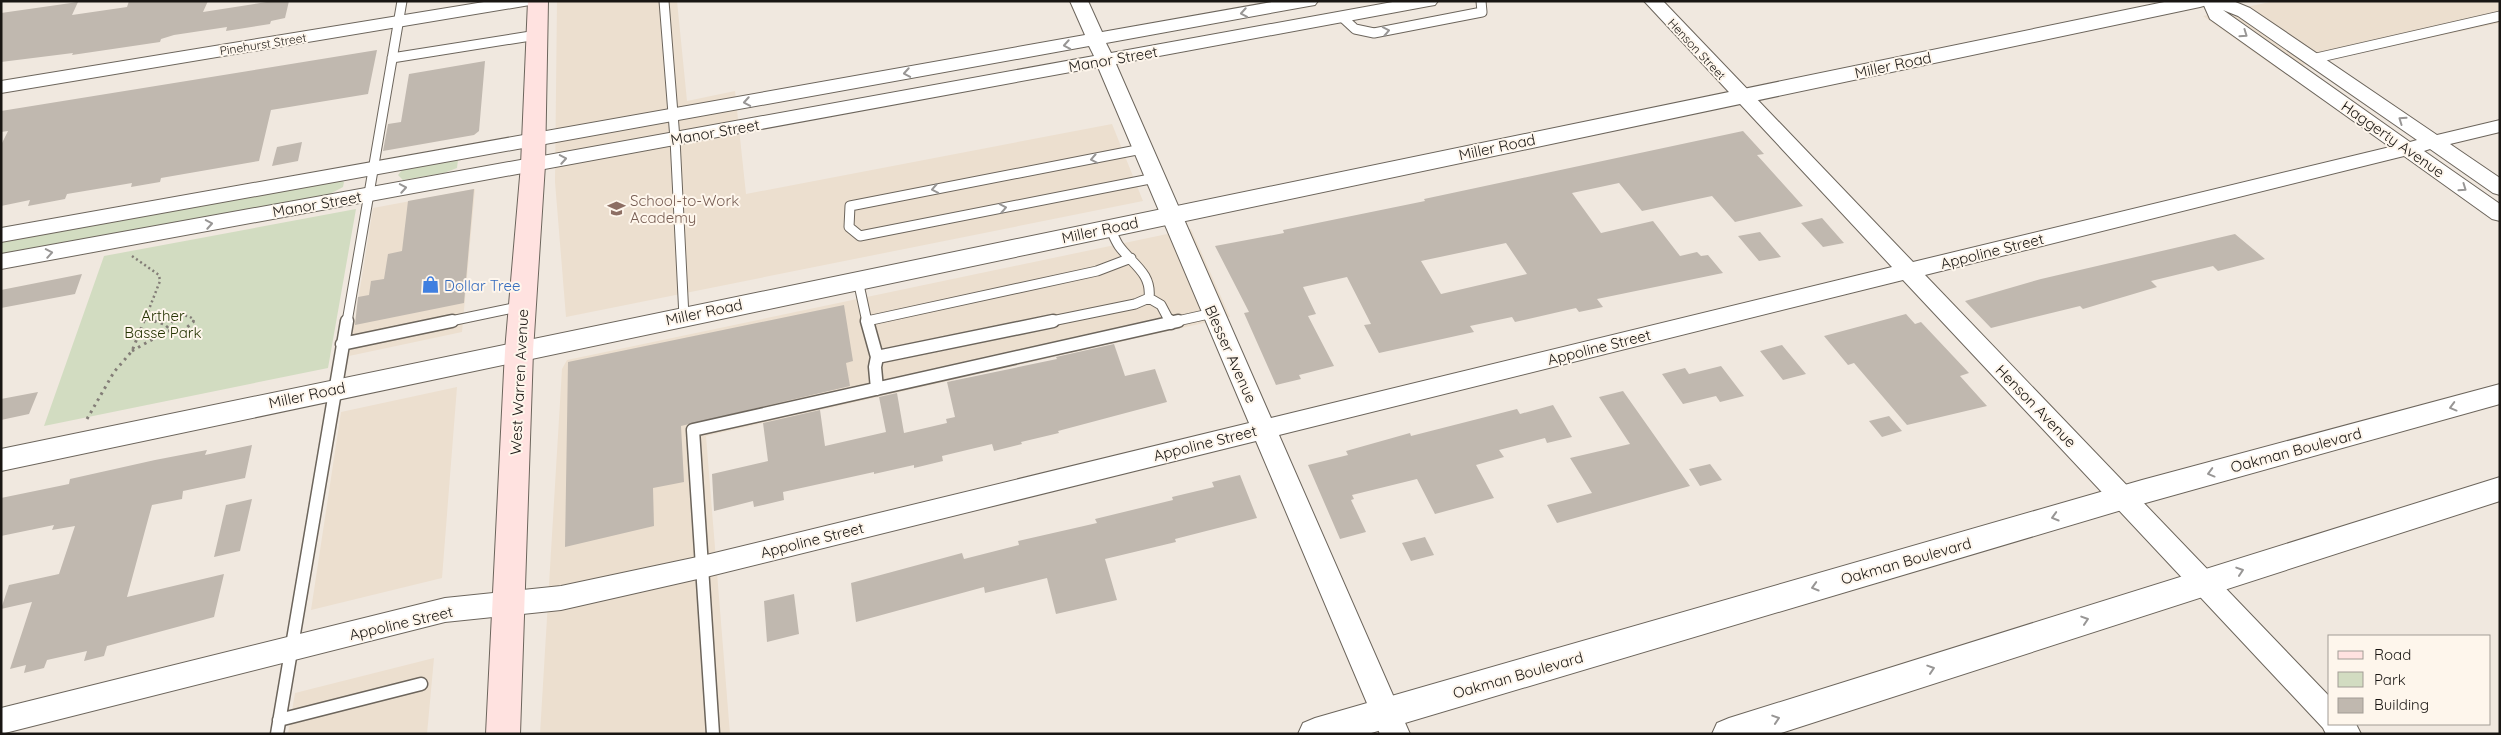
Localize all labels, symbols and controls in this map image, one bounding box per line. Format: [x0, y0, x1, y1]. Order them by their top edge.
one-way arrow [1239, 7, 1248, 17]
street label: Henson Street [1665, 15, 1729, 83]
one-way arrow [1381, 26, 1390, 36]
one-way arrow [2238, 29, 2247, 37]
street label: Pinehurst Street [219, 30, 307, 58]
one-way arrow [1062, 39, 1071, 49]
street label: Manor Street [1067, 42, 1159, 76]
street label: Miller Road [1853, 48, 1933, 82]
one-way arrow [902, 68, 911, 78]
one-way arrow [742, 96, 751, 106]
street label: Haggerty Avenue [2338, 96, 2448, 182]
street label: Manor Street [669, 115, 761, 149]
one-way arrow [2399, 117, 2408, 126]
street label: Miller Road [1457, 130, 1537, 164]
one-way arrow [1090, 153, 1099, 163]
one-way arrow [559, 155, 568, 165]
one-way arrow [2457, 182, 2467, 191]
one-way arrow [399, 184, 408, 194]
one-way arrow [930, 184, 939, 194]
street label: Manor Street [271, 187, 363, 221]
place label: School-to-Work Academy [630, 191, 739, 227]
school or university icon: School-to-Work Academy [606, 199, 626, 219]
one-way arrow [999, 203, 1007, 213]
street label: Miller Road [1060, 213, 1140, 247]
one-way arrow [205, 219, 213, 229]
street label: Appoline Street [1938, 229, 2046, 273]
one-way arrow [45, 249, 54, 259]
shop icon: Dollar Tree [420, 275, 440, 295]
place label: Dollar Tree [444, 276, 520, 295]
street label: Miller Road [664, 295, 744, 329]
street label: Blesser Avenue [1201, 302, 1261, 406]
park label: Arther Basse Park [124, 306, 202, 342]
street label: West Warren Avenue [506, 309, 532, 455]
street label: Appoline Street [1545, 325, 1653, 369]
street label: Henson Avenue [1992, 361, 2080, 451]
street label: Miller Road [267, 378, 347, 412]
one-way arrow [2449, 402, 2457, 412]
street label: Appoline Street [1151, 421, 1259, 465]
street label: Oakman Boulevard [2228, 423, 2364, 477]
one-way arrow [2207, 467, 2216, 478]
one-way arrow [2052, 512, 2060, 522]
street label: Appoline Street [758, 518, 866, 562]
street label: Oakman Boulevard [1839, 533, 1973, 589]
one-way arrow [2236, 567, 2244, 577]
one-way arrow [1812, 582, 1820, 592]
street label: Appoline Street [347, 602, 455, 644]
one-way arrow [2081, 616, 2089, 626]
legend [2328, 635, 2491, 725]
text: Road [2374, 645, 2411, 664]
street label: Oakman Boulevard [1451, 647, 1585, 703]
one-way arrow [1926, 665, 1934, 675]
text: Park [2374, 670, 2406, 689]
text: Building [2374, 695, 2429, 714]
one-way arrow [1771, 715, 1780, 725]

